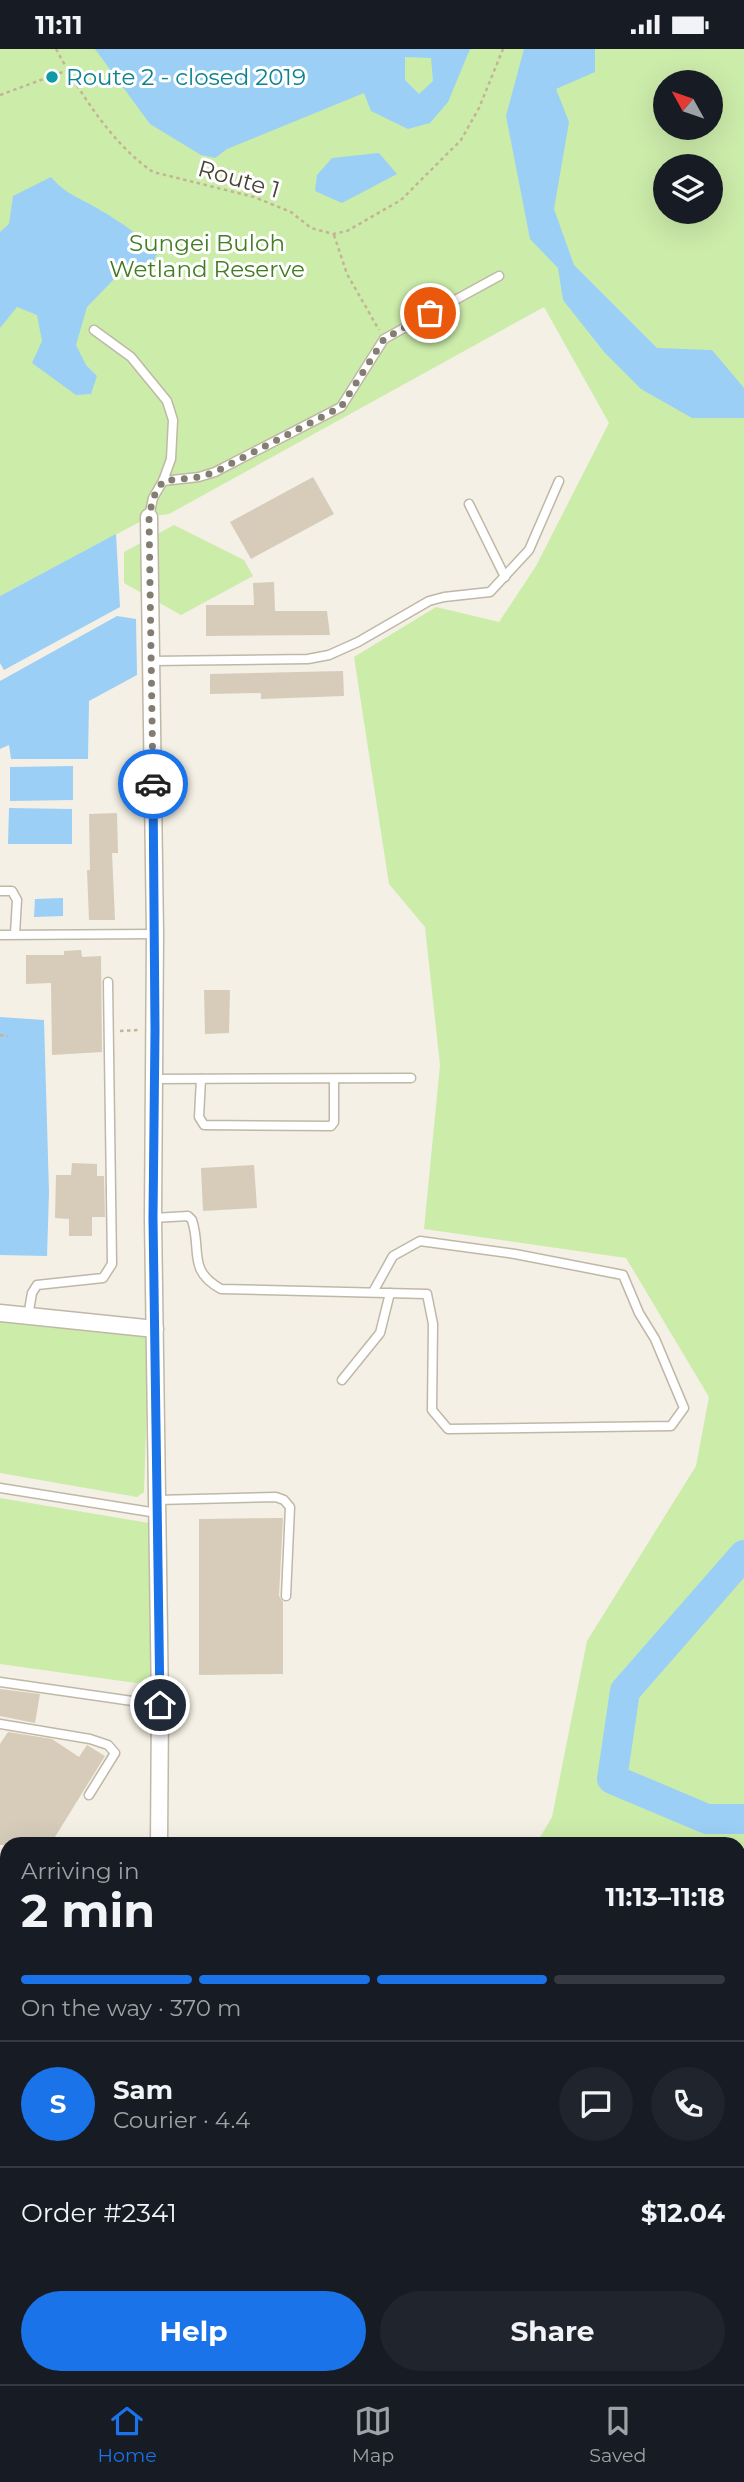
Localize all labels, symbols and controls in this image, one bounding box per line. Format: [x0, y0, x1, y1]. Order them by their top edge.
text: 11:11 [35, 9, 83, 41]
place label: Route 2 - closed 2019 [66, 63, 306, 91]
marker: Route 2 - closed 2019 [44, 69, 60, 85]
north arrow [653, 70, 723, 140]
map controls [653, 70, 723, 224]
street label: Route 1 [195, 154, 283, 204]
button: layers [653, 154, 723, 224]
park label: Sungei Buloh Wetland Reserve [109, 229, 305, 283]
pin [400, 283, 460, 343]
icon: bag [411, 294, 449, 332]
courier [118, 749, 188, 819]
icon: car [134, 765, 172, 803]
pin [130, 1675, 190, 1735]
icon: home [141, 1686, 179, 1724]
text: Arriving in [21, 1857, 140, 1885]
text: 11:13–11:18 [605, 1881, 725, 1913]
text: 2 min [21, 1882, 155, 1939]
text: On the way · 370 m [21, 1994, 241, 2022]
button: chat [559, 2067, 633, 2141]
button: phone [651, 2067, 725, 2141]
text: Sam [113, 2074, 173, 2106]
text: S [50, 2088, 66, 2120]
text: Courier · 4.4 [113, 2106, 250, 2134]
text: Order #2341 [21, 2197, 177, 2229]
text: $12.04 [641, 2197, 725, 2229]
button: Help [21, 2291, 366, 2371]
button: Share [380, 2291, 725, 2371]
tab: Home [98, 2402, 157, 2467]
tab: Map [352, 2402, 394, 2467]
tab: Saved [589, 2402, 646, 2467]

